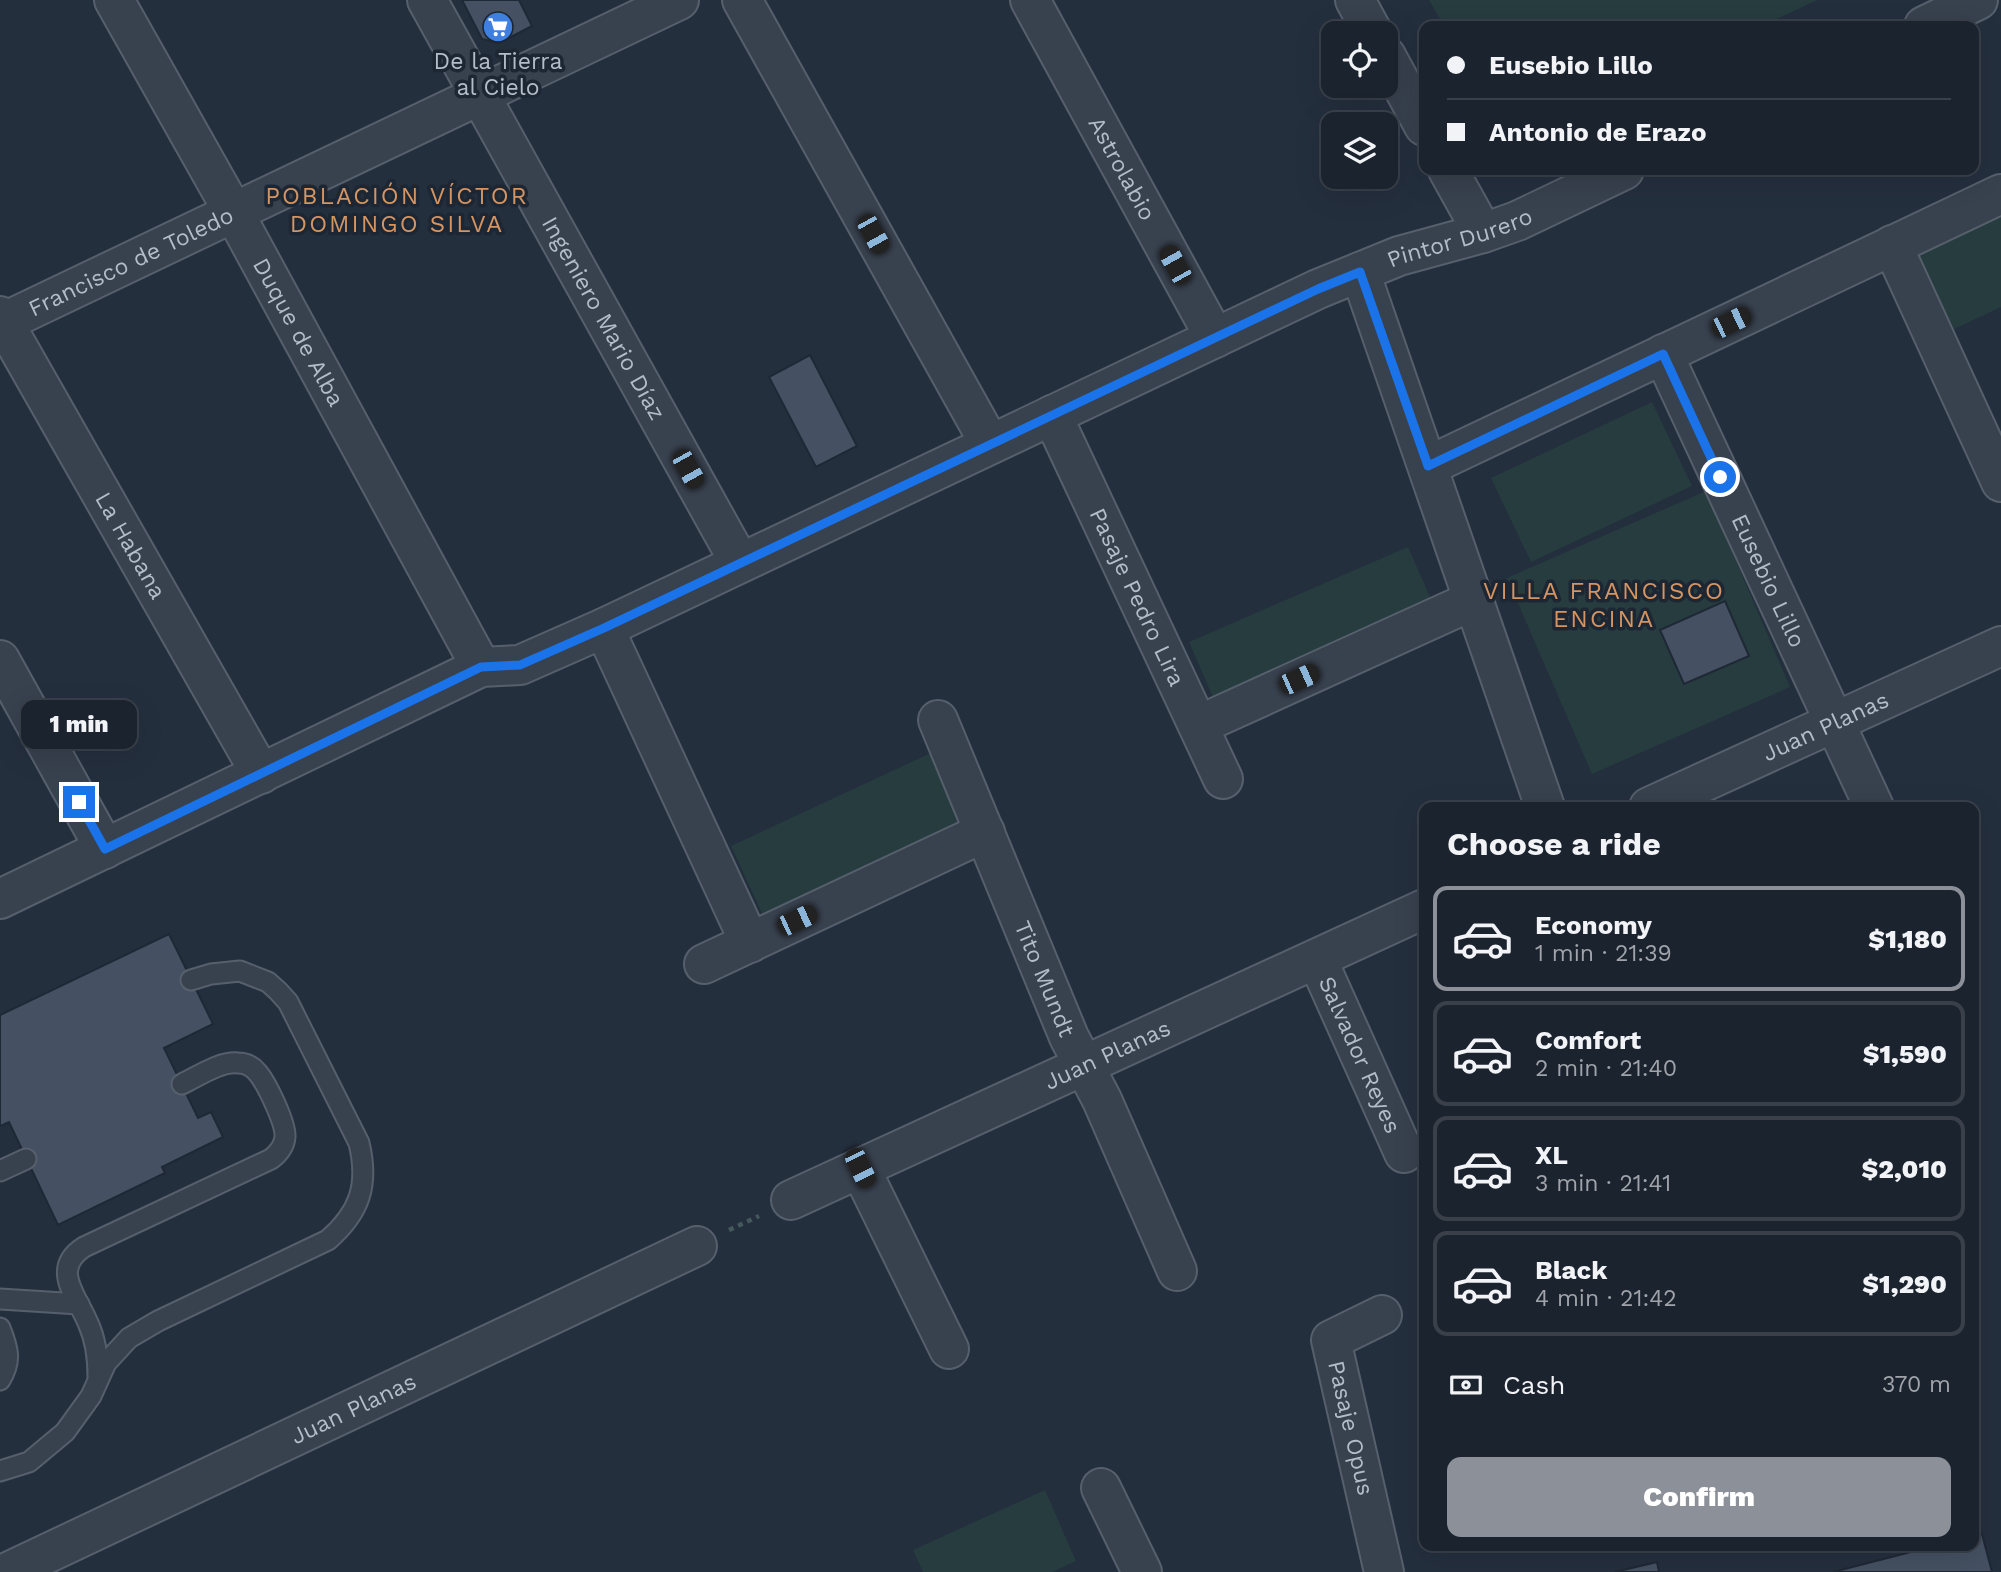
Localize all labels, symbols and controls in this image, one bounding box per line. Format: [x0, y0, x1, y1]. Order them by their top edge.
supermarket icon: De la Tierra al Cielo [481, 10, 515, 44]
map controls [1321, 21, 1398, 189]
button: locate [1321, 21, 1398, 98]
place label: De la Tierra al Cielo [434, 48, 562, 101]
text: Eusebio Lillo [1489, 50, 1653, 80]
street label: Astrolabio [1083, 112, 1161, 225]
button: layers [1321, 112, 1398, 189]
text: Antonio de Erazo [1489, 117, 1706, 147]
district label: POBLACIÓN VÍCTOR DOMINGO SILVA [265, 182, 529, 238]
street label: Francisco de Toledo [24, 202, 238, 322]
street label: Pintor Durero [1383, 203, 1537, 273]
car [854, 211, 893, 257]
street label: Ingeniero Mario Díaz [536, 212, 671, 425]
car [1156, 242, 1195, 288]
street label: Duque de Alba [247, 253, 350, 411]
car [1708, 303, 1755, 341]
car [669, 446, 708, 492]
route start [1704, 461, 1736, 493]
street label: La Habana [89, 487, 171, 604]
street label: Pasaje Pedro Lira [1084, 504, 1190, 691]
street label: Eusebio Lillo [1725, 510, 1811, 652]
district label: VILLA FRANCISCO ENCINA [1483, 577, 1725, 633]
car [1276, 661, 1323, 697]
street label: Juan Planas [1758, 686, 1893, 767]
callout: 1 min [21, 700, 137, 750]
text: 1 min [49, 711, 109, 738]
route end [63, 786, 95, 818]
text: Choose a ride [1447, 825, 1661, 863]
car [774, 902, 821, 938]
icon: car [1451, 907, 1514, 970]
text: Economy [1535, 910, 1652, 940]
street label: Tito Mundt [1009, 917, 1081, 1041]
text: $1,180 [1868, 924, 1947, 954]
text: 1 min · 21:39 [1535, 940, 1672, 967]
street label: Salvador Reyes [1313, 973, 1406, 1137]
street label: Juan Planas [1040, 1015, 1175, 1096]
icon: car [1451, 1022, 1514, 1085]
text: Comfort [1535, 1025, 1641, 1055]
text: $1,590 [1863, 1039, 1947, 1069]
text: 2 min · 21:40 [1535, 1055, 1677, 1082]
icon: car [1451, 1137, 1514, 1200]
text: XL [1535, 1140, 1568, 1170]
car [842, 1145, 879, 1191]
text: $2,010 [1861, 1154, 1947, 1184]
text: 3 min · 21:41 [1535, 1170, 1671, 1197]
icon: car [1451, 1252, 1514, 1315]
text: Black [1535, 1255, 1607, 1285]
text: $1,290 [1862, 1269, 1947, 1299]
text: 4 min · 21:42 [1535, 1285, 1677, 1312]
street label: Pasaje Opus [1322, 1358, 1379, 1498]
icon: cash [1447, 1366, 1485, 1404]
street label: Juan Planas [286, 1368, 421, 1450]
text: Cash [1503, 1370, 1565, 1400]
text: 370 m [1882, 1371, 1951, 1398]
button: Confirm [1447, 1457, 1951, 1537]

